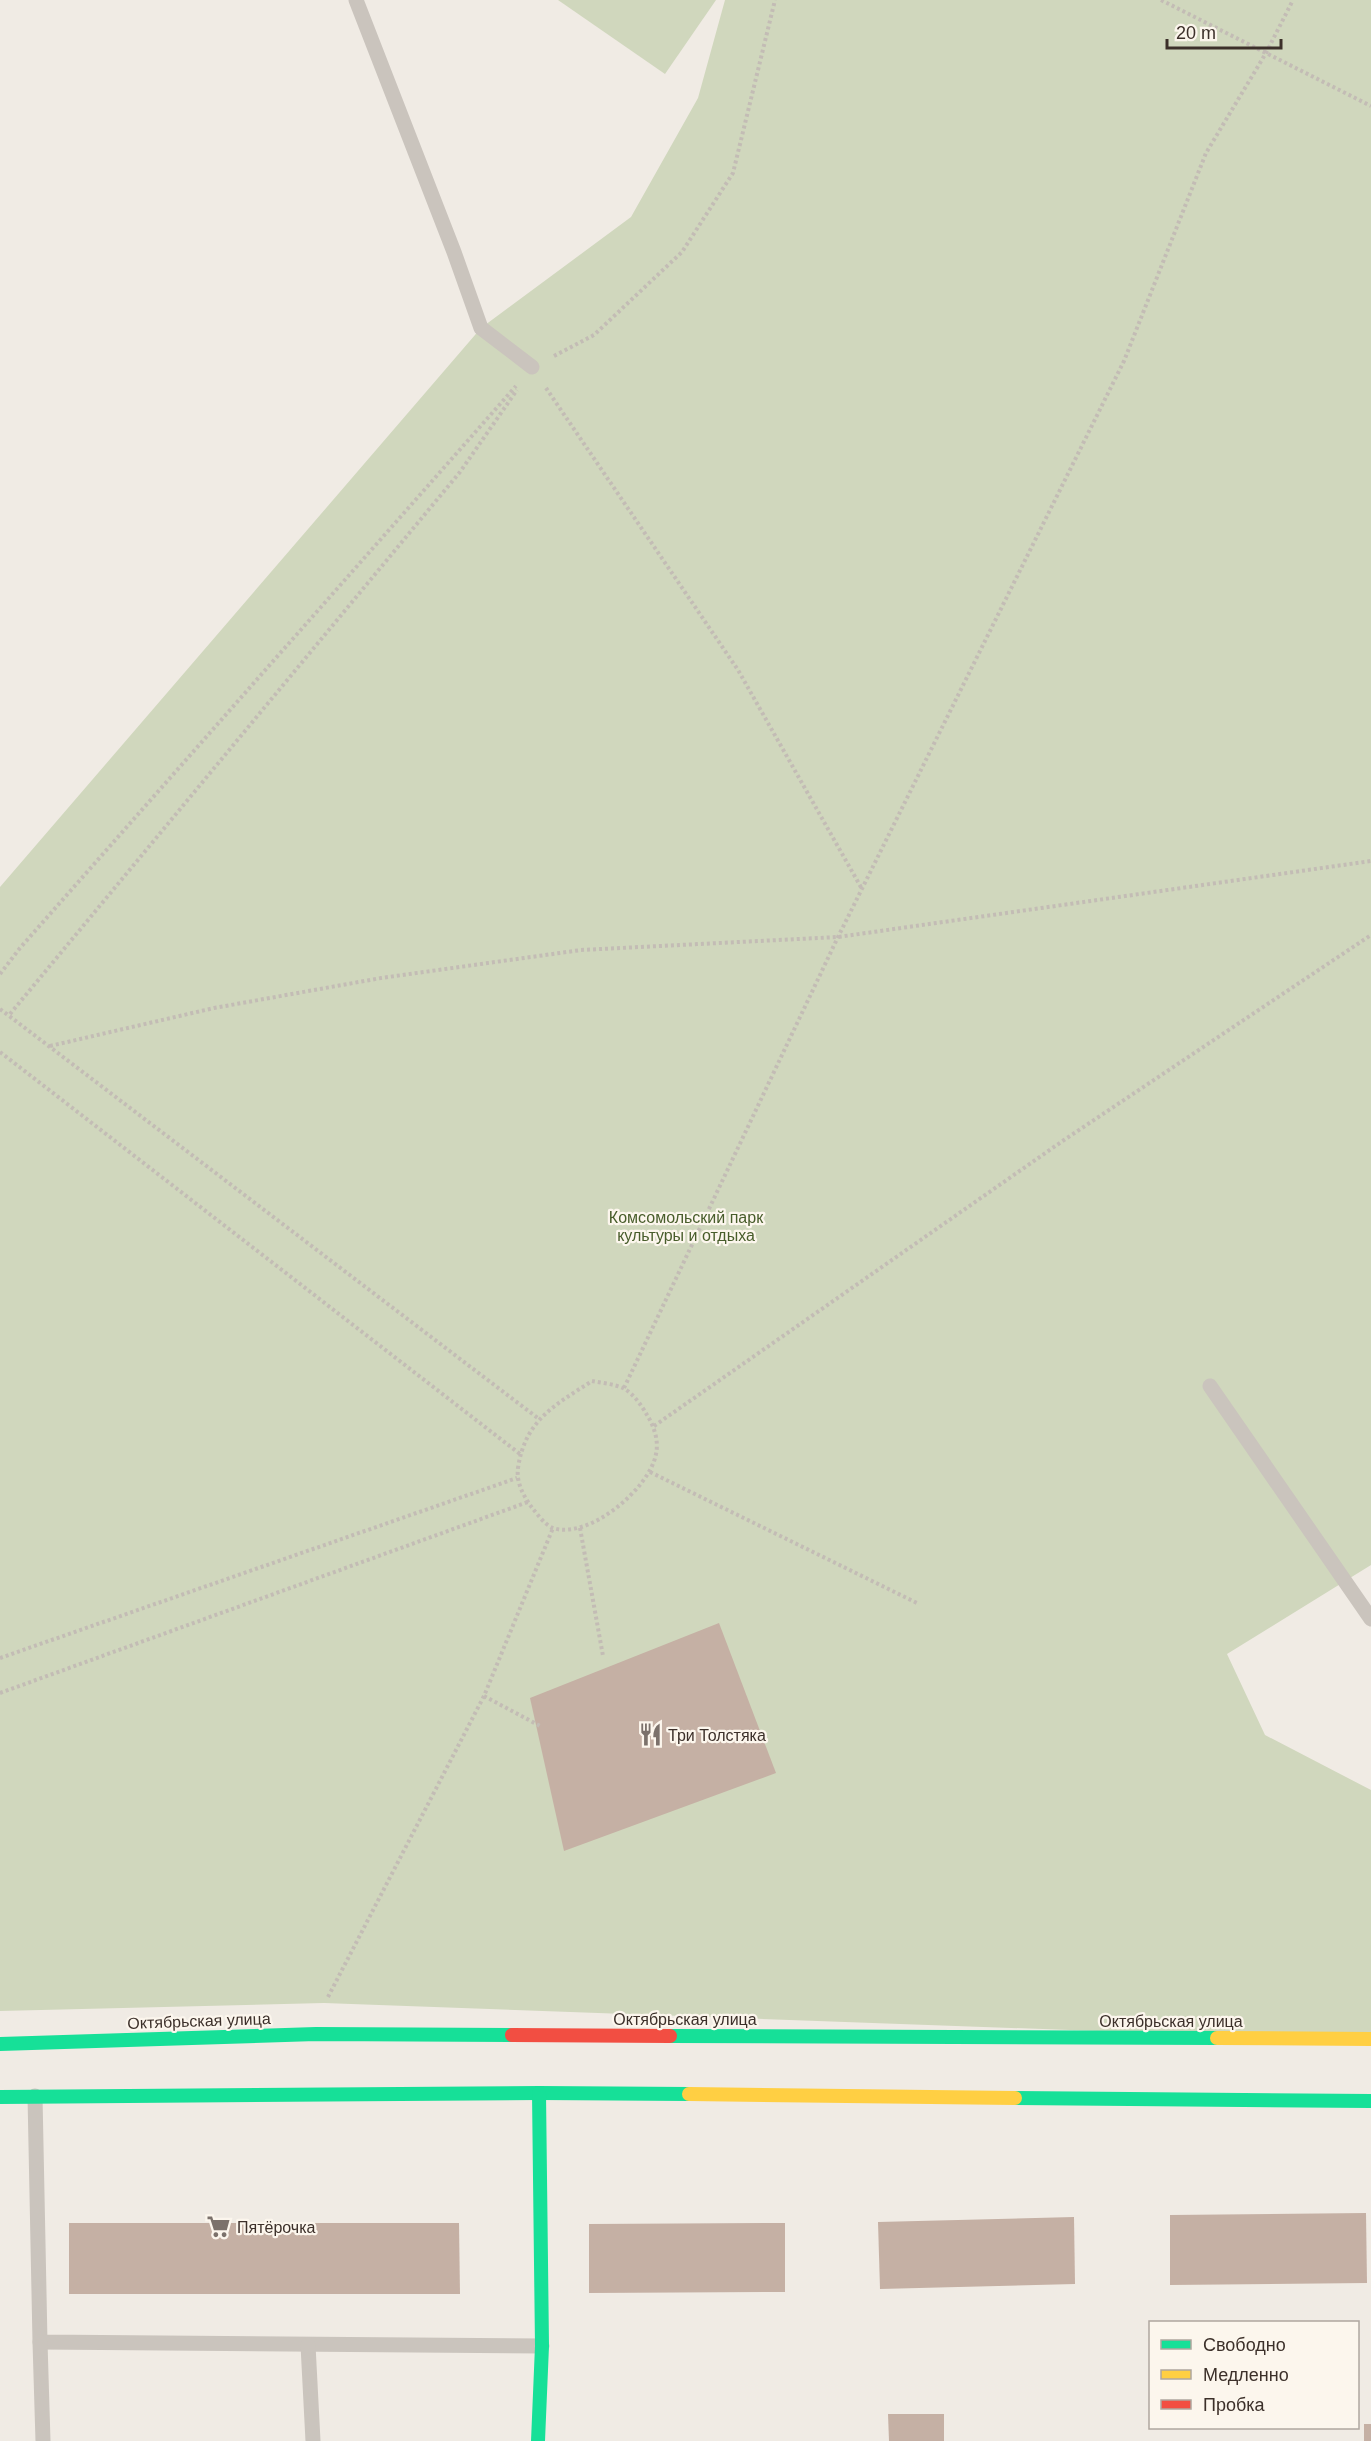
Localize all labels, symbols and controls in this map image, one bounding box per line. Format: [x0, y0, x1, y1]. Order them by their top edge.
scale bar [1167, 12, 1281, 50]
text: 20 m [1176, 23, 1216, 43]
park label: Комсомольский парк культуры и отдыха [609, 1209, 764, 1244]
restaurant icon: Три Толстяка [637, 1722, 663, 1748]
place label: Три Толстяка [668, 1727, 766, 1744]
street label: Октябрьская улица [127, 2010, 271, 2032]
street label: Октябрьская улица [613, 2011, 757, 2028]
street label: Октябрьская улица [1099, 2013, 1243, 2030]
supermarket icon: Пятёрочка [206, 2214, 232, 2240]
place label: Пятёрочка [237, 2219, 316, 2236]
legend [1149, 2321, 1359, 2429]
text: Свободно [1203, 2335, 1286, 2355]
text: Медленно [1203, 2365, 1289, 2385]
text: Пробка [1203, 2395, 1266, 2415]

